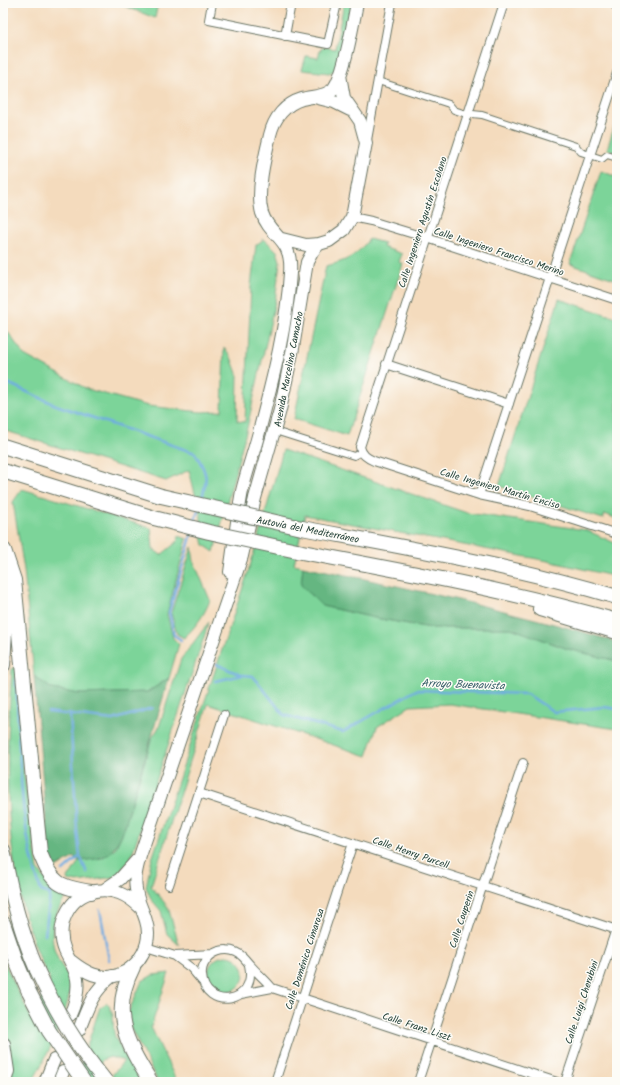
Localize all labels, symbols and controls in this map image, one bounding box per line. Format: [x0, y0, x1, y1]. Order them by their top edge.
street label: Calle Ingeniero Agustín Escolano [394, 154, 452, 290]
street label: Calle Ingeniero Francisco Merino [431, 223, 566, 281]
street label: Avenida Marcelino Camacho [270, 310, 308, 428]
street label: Calle Ingeniero Martín Enciso [438, 464, 562, 514]
street label: Autovía del Mediterráneo [255, 512, 361, 548]
water label: Arroyo Buenavista [421, 675, 506, 695]
street label: Calle Henry Purcell [370, 832, 452, 874]
street label: Calle Couperin [445, 888, 479, 950]
street label: Calle Doménico Cimarosa [281, 906, 329, 1012]
street label: Calle Luigi Cherubini [561, 958, 603, 1046]
street label: Calle Franz Liszt [380, 1008, 453, 1046]

